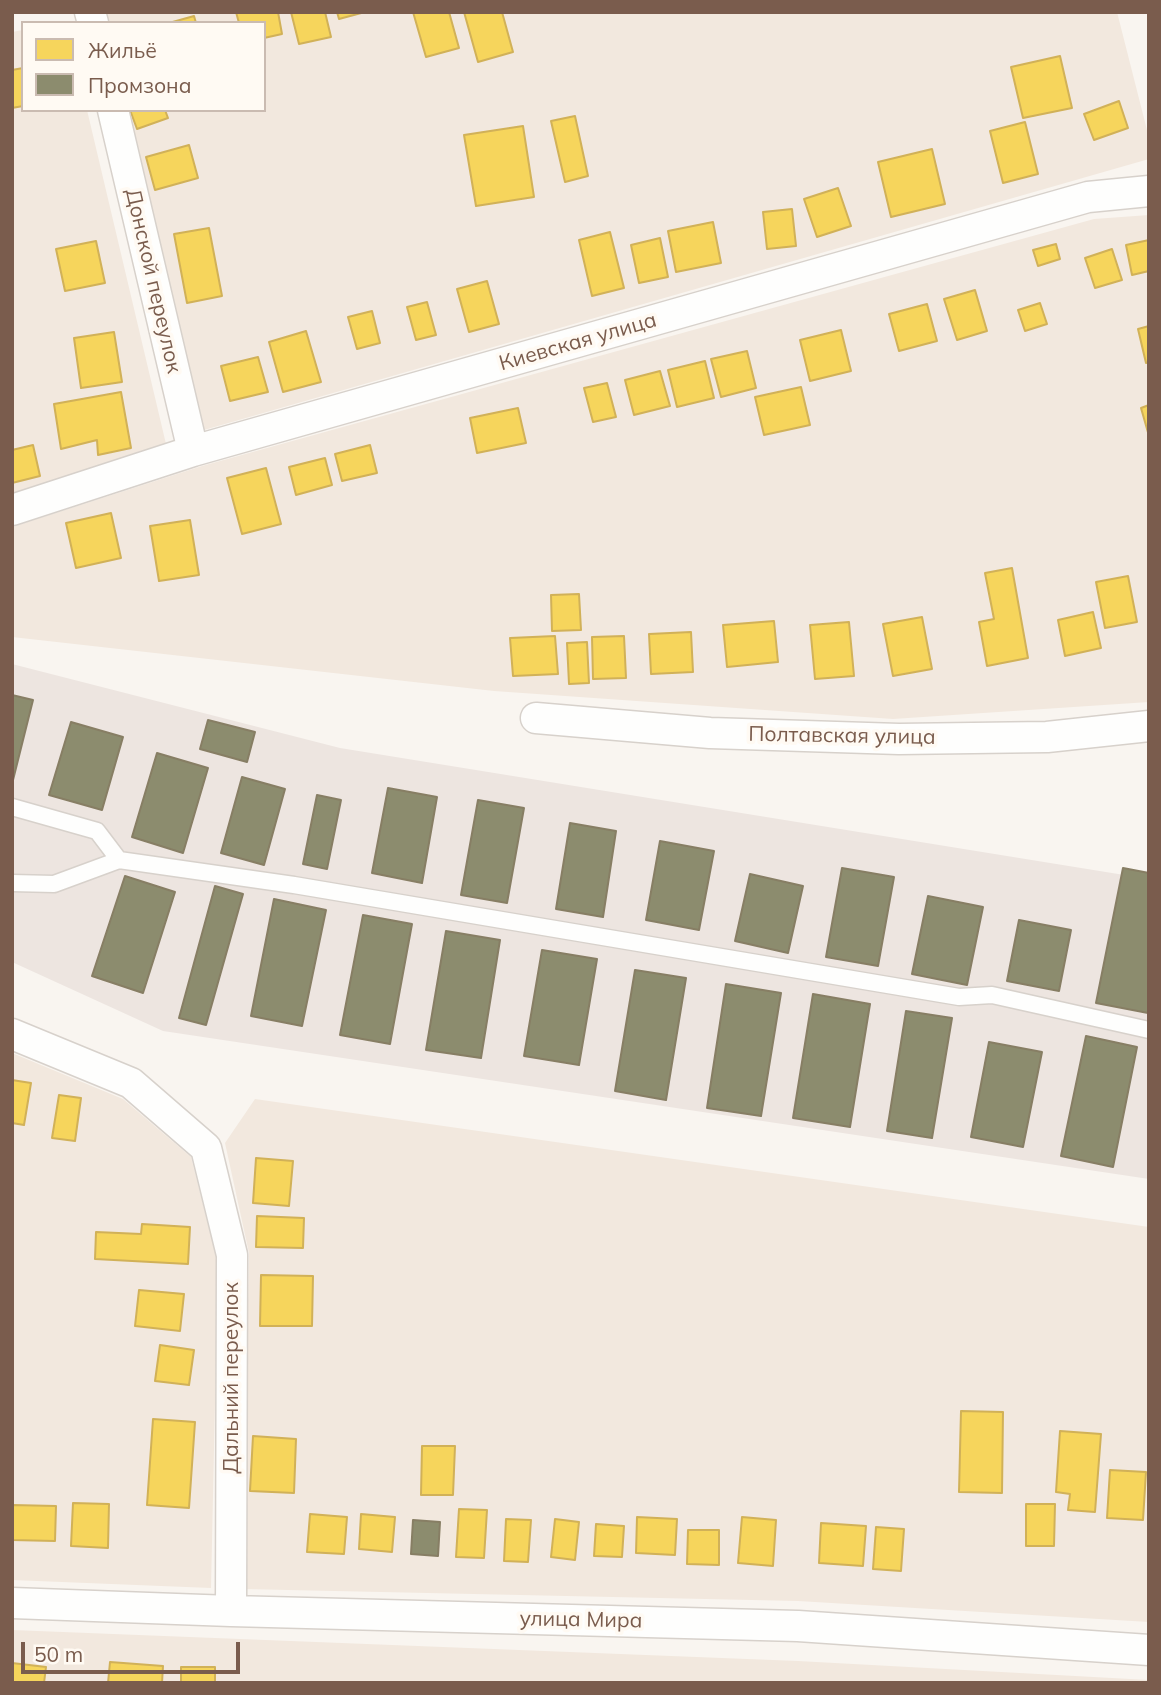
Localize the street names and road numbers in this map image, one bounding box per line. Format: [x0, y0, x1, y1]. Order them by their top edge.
street label: Донской переулок [120, 186, 186, 376]
street label: Киевская улица [496, 307, 660, 377]
street label: Полтавская улица [748, 722, 936, 750]
street label: Дальний переулок [219, 1282, 245, 1474]
street label: улица Мира [519, 1606, 643, 1634]

